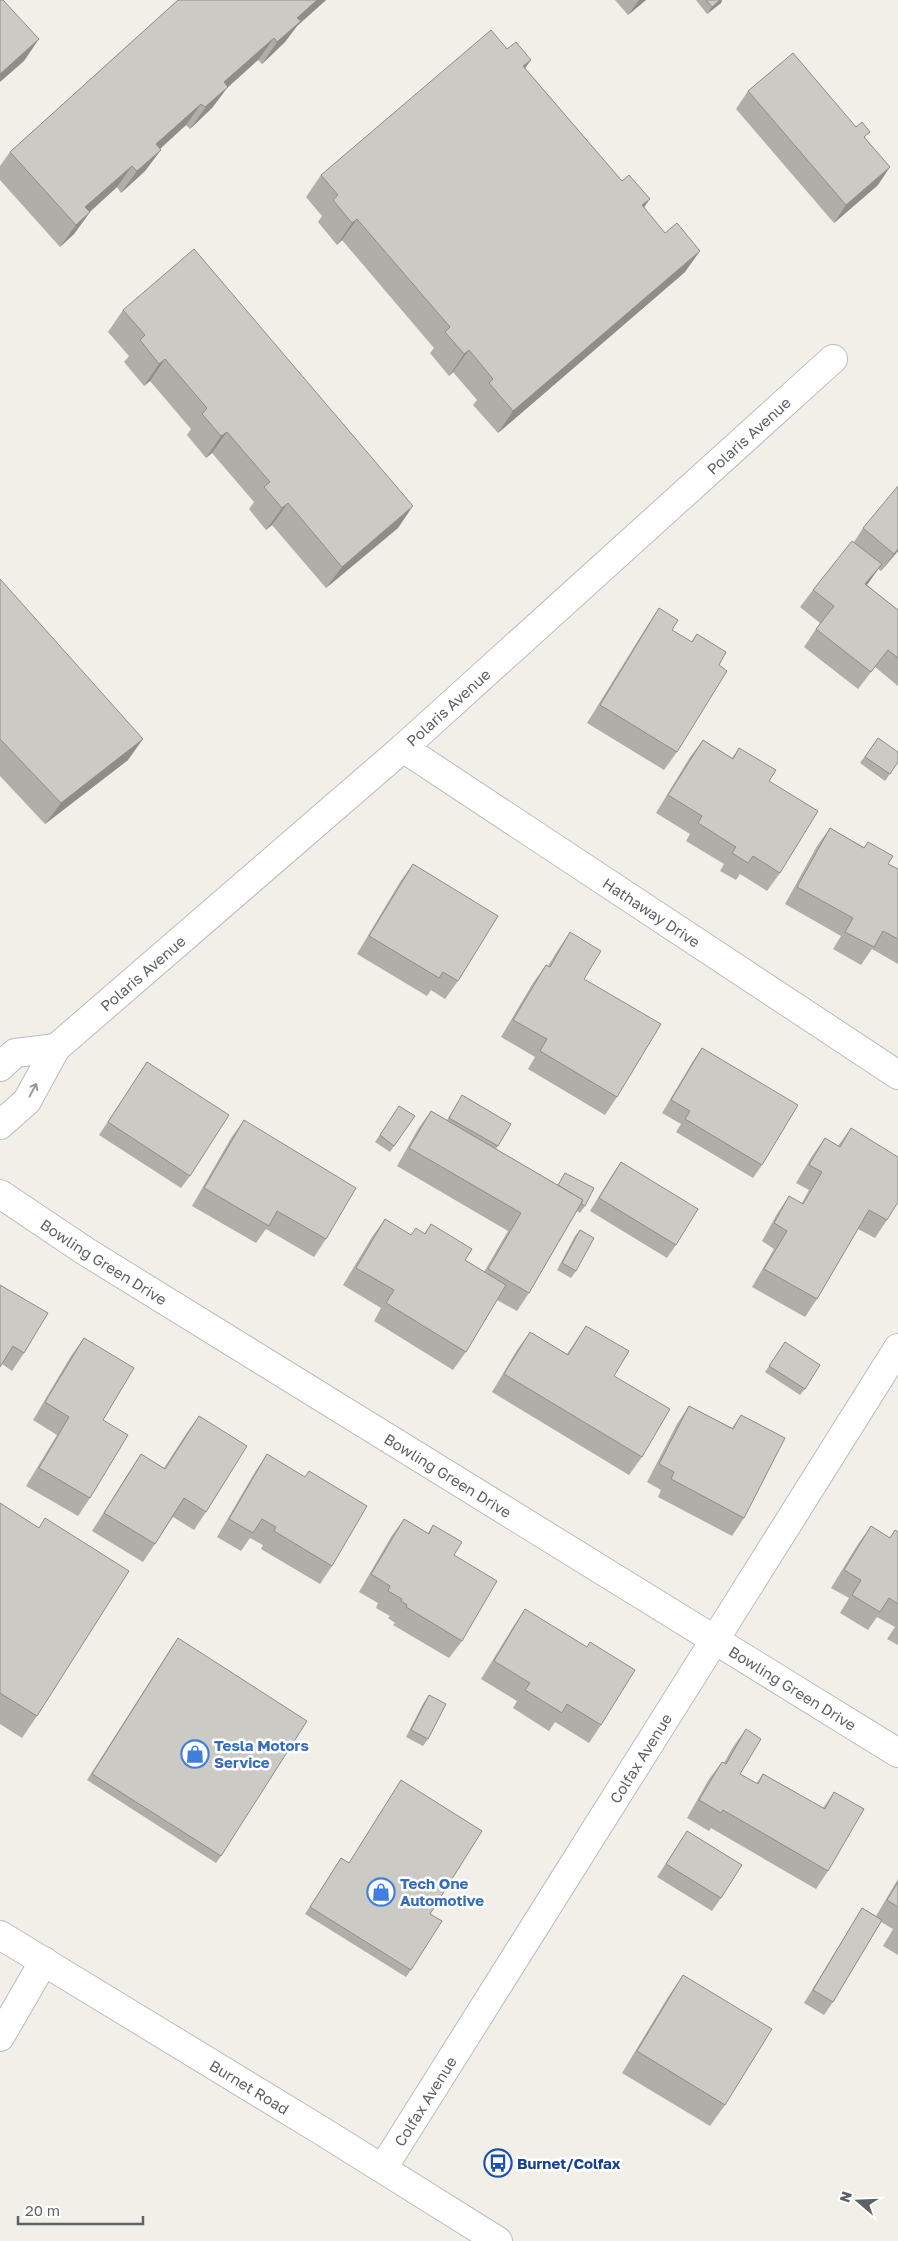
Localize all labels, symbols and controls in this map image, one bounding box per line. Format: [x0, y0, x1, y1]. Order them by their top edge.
street label: Polaris Avenue [703, 393, 794, 478]
street label: Polaris Avenue [402, 665, 494, 750]
street label: Hathaway Drive [600, 874, 704, 951]
street label: Polaris Avenue [96, 931, 189, 1015]
one-way arrow [28, 1083, 38, 1098]
street label: Bowling Green Drive [37, 1215, 171, 1309]
street label: Bowling Green Drive [381, 1429, 515, 1521]
street label: Bowling Green Drive [726, 1642, 860, 1734]
street label: Colfax Avenue [606, 1710, 675, 1806]
place label: Tesla Motors Service [214, 1736, 309, 1771]
shop icon: Tesla Motors Service [180, 1739, 210, 1769]
place label: Tech One Automotive [400, 1874, 484, 1909]
shop icon: Tech One Automotive [366, 1877, 396, 1907]
street label: Colfax Avenue [390, 2053, 460, 2149]
street label: Burnet Road [207, 2056, 292, 2118]
bus stop icon: Burnet/Colfax [483, 2148, 513, 2178]
place label: Burnet/Colfax [517, 2154, 621, 2172]
north arrow [833, 2176, 883, 2226]
text: N [835, 2189, 855, 2204]
scale bar [18, 2194, 142, 2226]
text: 20 m [25, 2201, 60, 2219]

